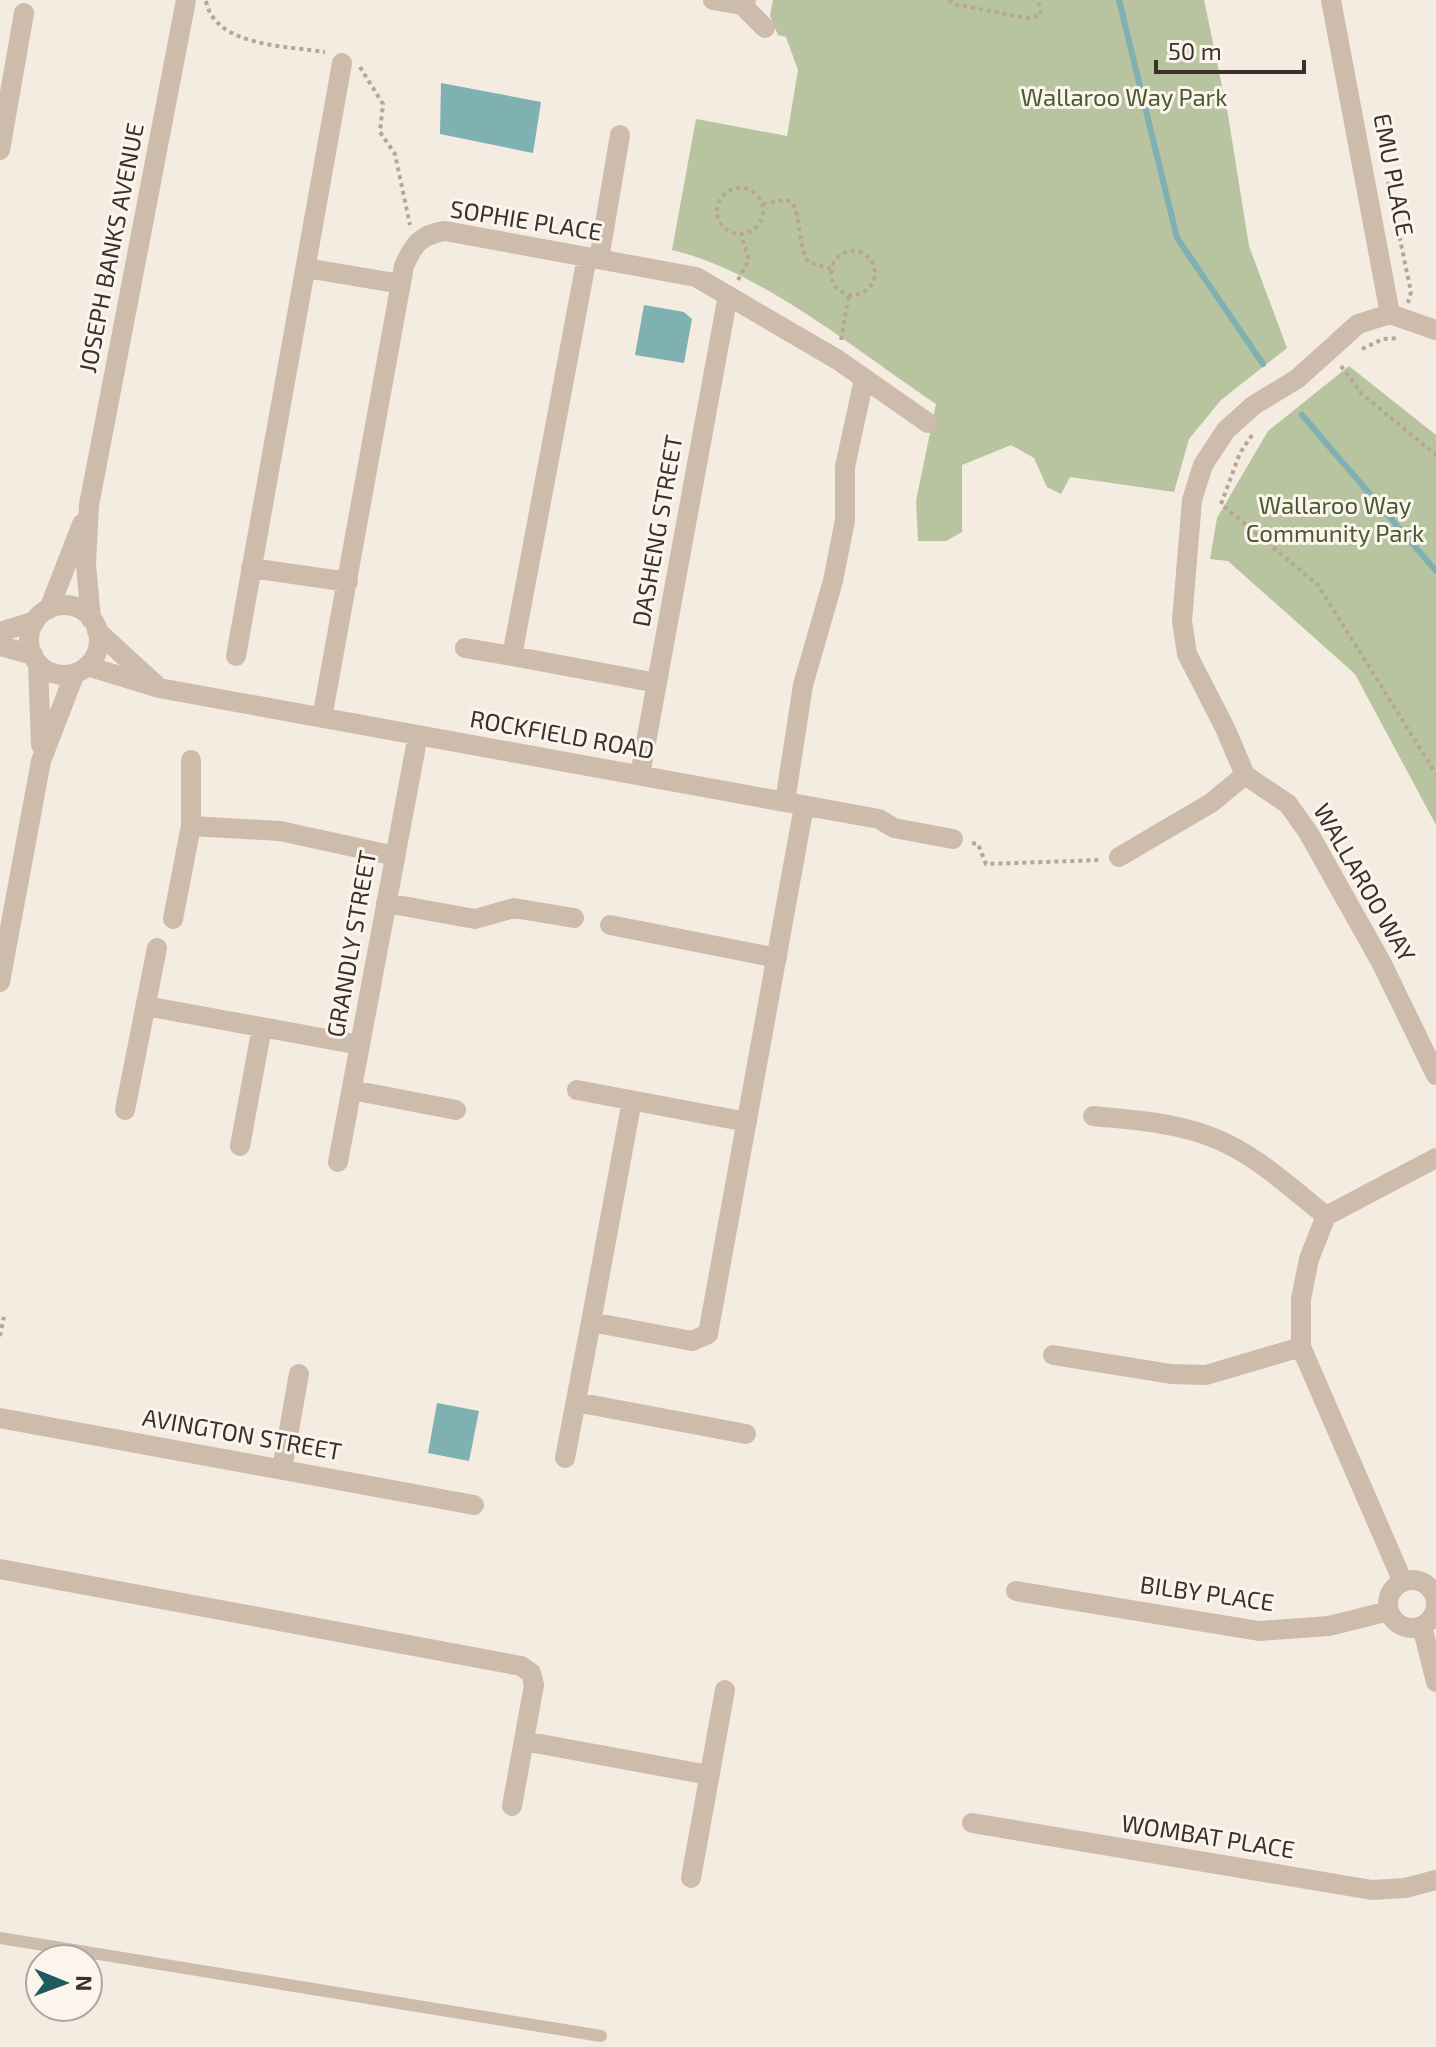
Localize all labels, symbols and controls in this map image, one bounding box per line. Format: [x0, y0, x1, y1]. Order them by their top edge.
scale bar [1156, 24, 1304, 74]
text: 50 m [1168, 36, 1222, 65]
park label: Wallaroo Way Park [1021, 82, 1227, 111]
street label: EMU PLACE [1368, 111, 1421, 238]
street label: JOSEPH BANKS AVENUE [72, 120, 149, 375]
street label: SOPHIE PLACE [448, 193, 604, 246]
street label: DASHENG STREET [625, 433, 688, 629]
park label: Wallaroo Way Community Park [1246, 490, 1424, 547]
street label: ROCKFIELD ROAD [468, 703, 657, 764]
street label: WALLAROO WAY [1308, 798, 1423, 967]
street label: GRANDLY STREET [320, 848, 381, 1039]
street label: AVINGTON STREET [140, 1402, 344, 1465]
street label: BILBY PLACE [1138, 1569, 1276, 1616]
street label: WOMBAT PLACE [1119, 1807, 1297, 1864]
north arrow [24, 1943, 104, 2023]
text: N [72, 1975, 98, 1992]

